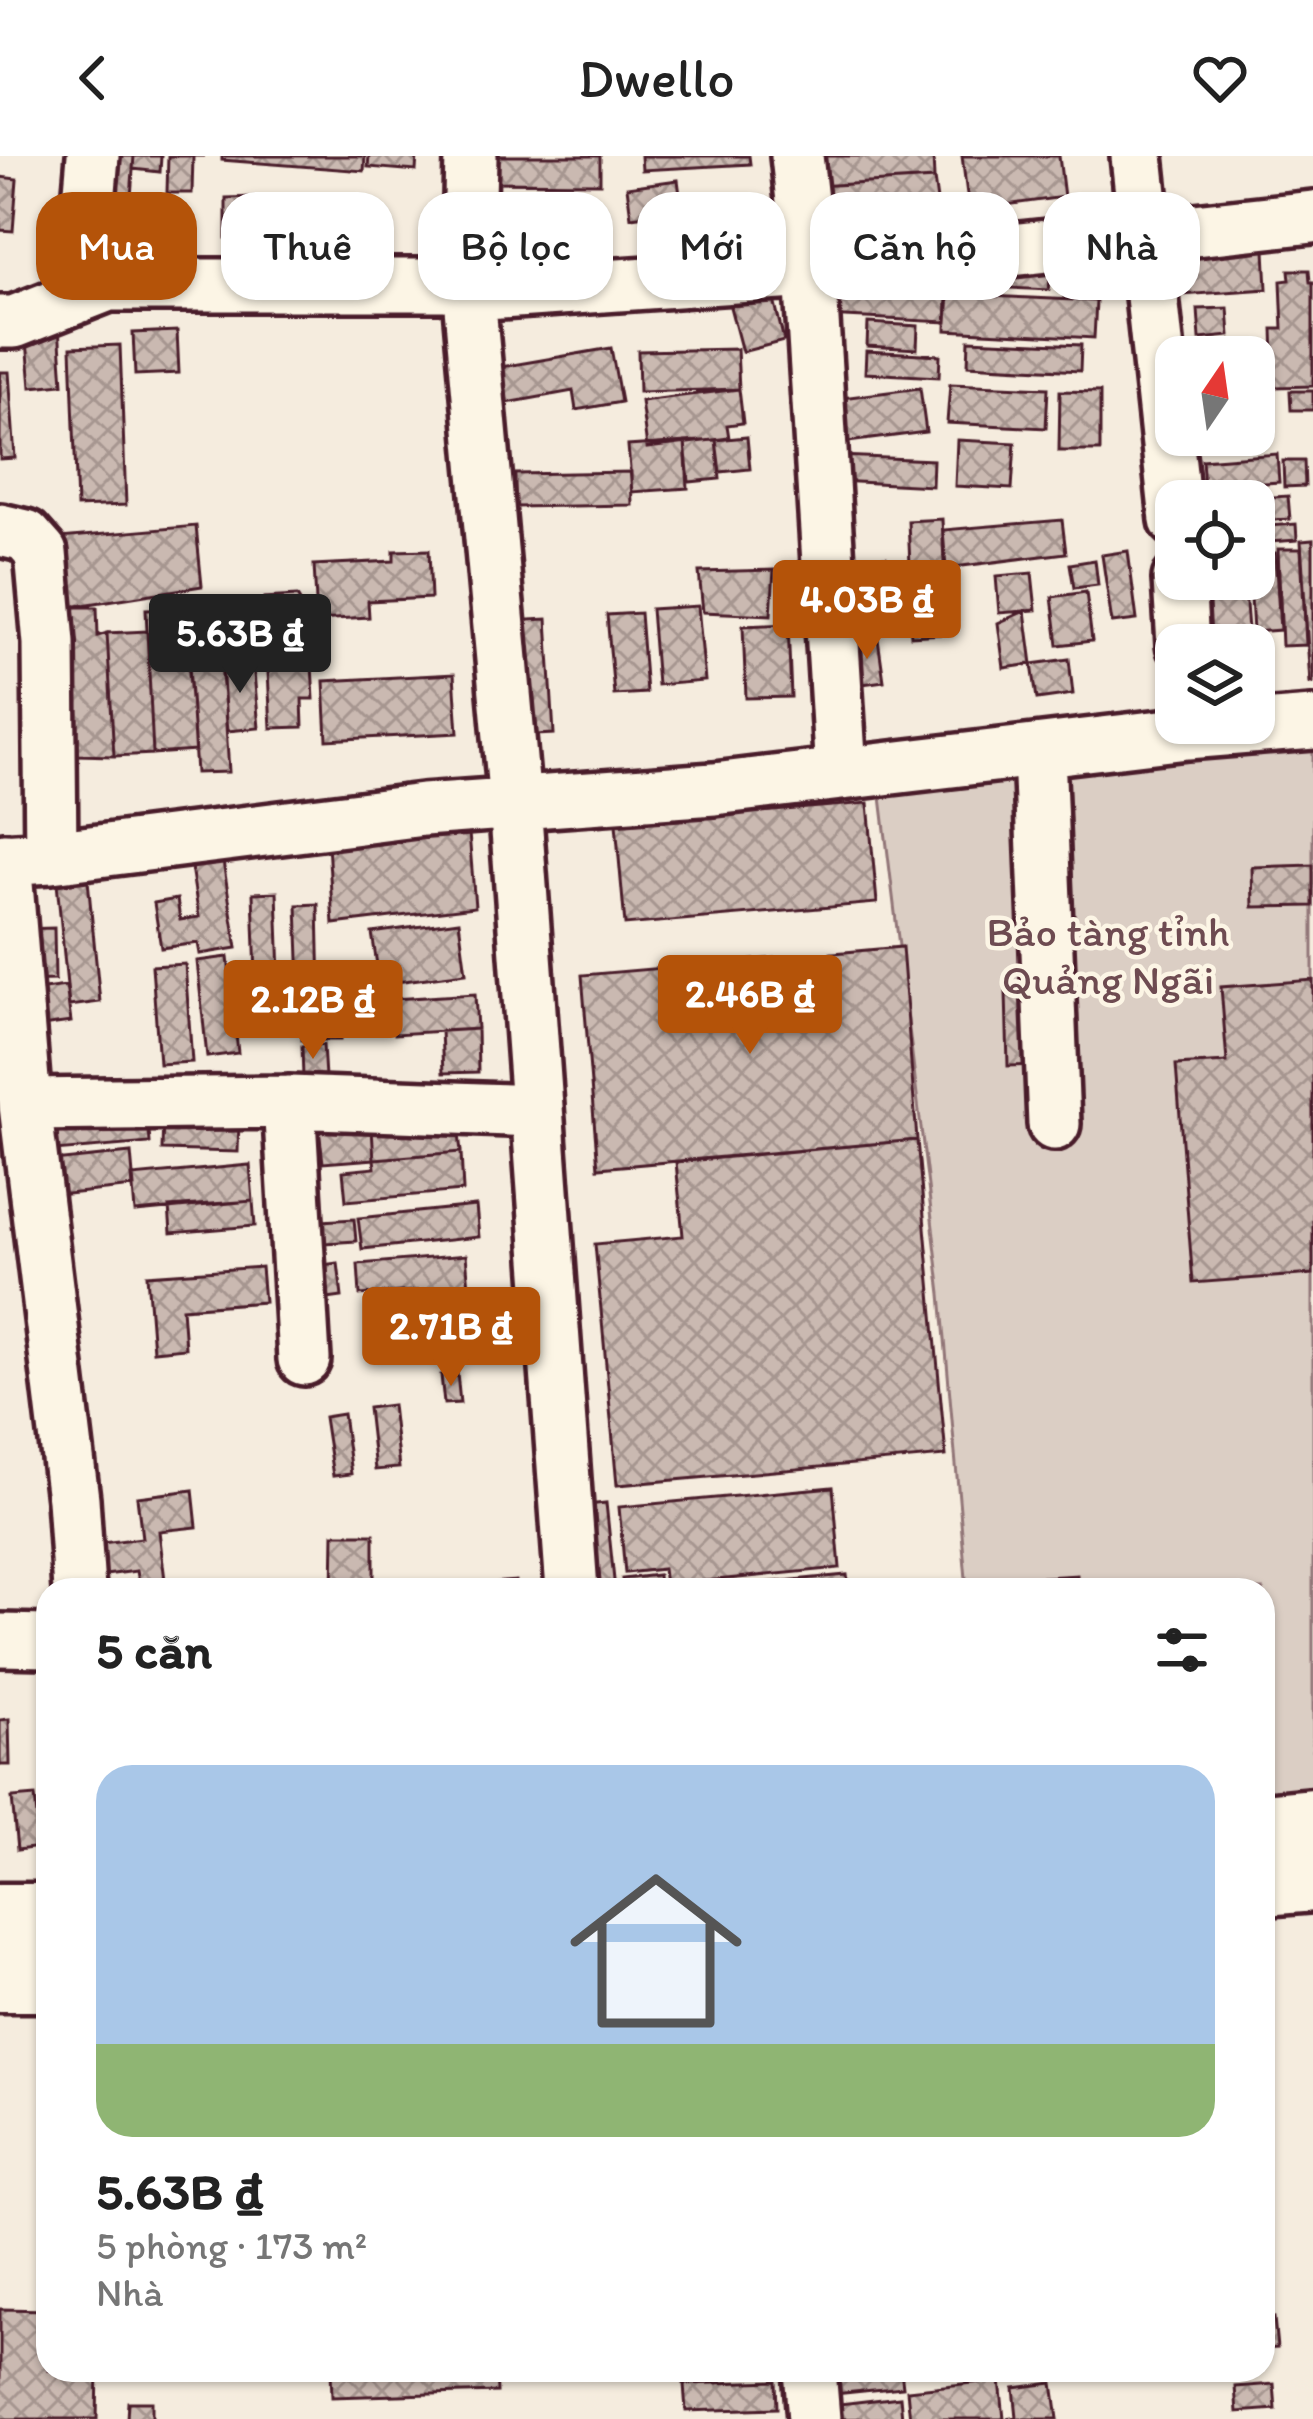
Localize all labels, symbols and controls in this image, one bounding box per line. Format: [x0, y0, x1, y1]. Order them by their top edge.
icon: back [60, 45, 126, 111]
icon: heart [1187, 45, 1253, 111]
text: Dwello [578, 46, 735, 111]
chip: Mua [36, 192, 197, 300]
chip: Thuê [221, 192, 394, 300]
chip: Bộ lọc [418, 192, 613, 300]
chip: Mới [637, 192, 786, 300]
chip: Căn hộ [810, 192, 1019, 300]
chip: Nhà [1043, 192, 1200, 300]
north arrow [1155, 336, 1275, 456]
map controls [1155, 336, 1275, 744]
button: locate [1155, 480, 1275, 600]
pin: 4.03B ₫ [756, 560, 978, 662]
text: 4.03B ₫ [800, 575, 934, 622]
pin: 5.63B ₫ [129, 594, 351, 696]
text: 5.63B ₫ [176, 609, 304, 656]
button: layers [1155, 624, 1275, 744]
park label: Bảo tàng tỉnh Quảng Ngãi [987, 906, 1229, 1005]
pin: 2.46B ₫ [639, 955, 861, 1057]
pin: 2.12B ₫ [202, 960, 424, 1062]
text: 2.46B ₫ [685, 970, 815, 1017]
text: 2.12B ₫ [251, 975, 375, 1022]
pin: 2.71B ₫ [340, 1287, 562, 1389]
text: 2.71B ₫ [389, 1302, 513, 1349]
icon: filters [1149, 1617, 1215, 1683]
text: 5 căn [96, 1620, 212, 1681]
icon: home [548, 1843, 764, 2059]
text: 5.63B ₫ [96, 2161, 263, 2222]
text: 5 phòng · 173 m² [96, 2222, 367, 2269]
text: Nhà [96, 2269, 164, 2316]

